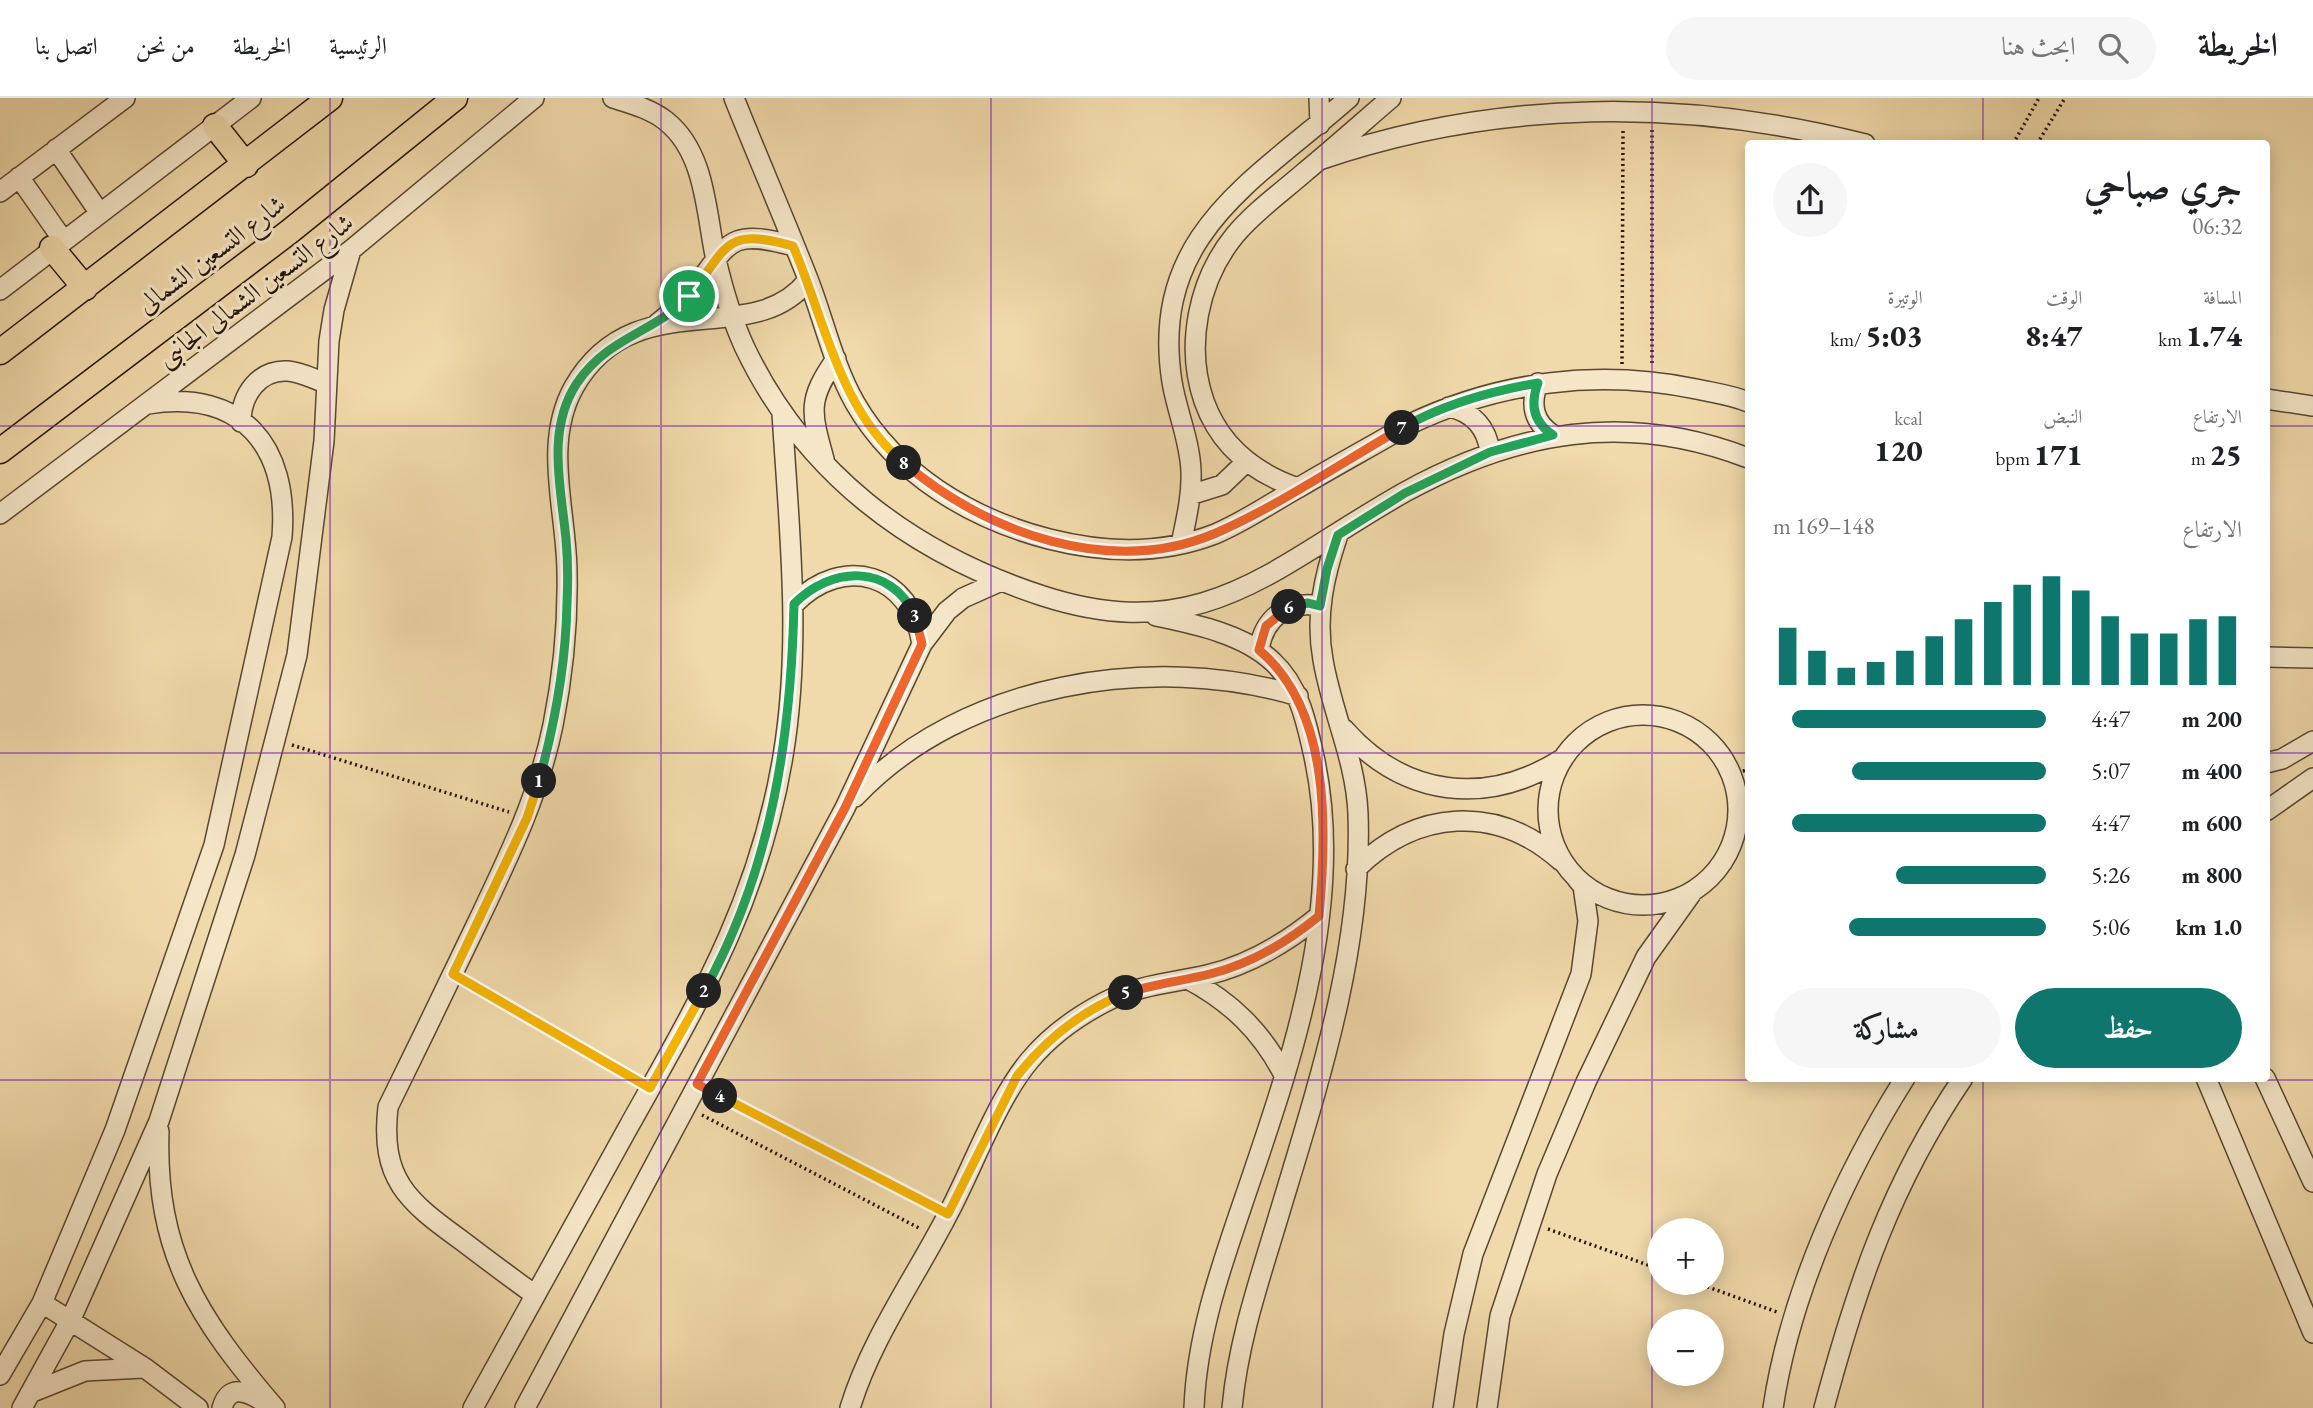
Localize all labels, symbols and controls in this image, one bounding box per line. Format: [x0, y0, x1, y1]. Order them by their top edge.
search box [1666, 17, 2156, 80]
text: الخريطة [2198, 23, 2278, 66]
text: ابحث هنا [2001, 29, 2076, 63]
icon: search [2094, 29, 2132, 67]
text: اتصل بنا [35, 30, 98, 61]
text: من نحن [136, 30, 195, 61]
text: الخريطة [233, 30, 291, 61]
text: الرئيسية [329, 30, 387, 61]
text: جري صباحي [2084, 160, 2242, 209]
button: share [1773, 163, 1847, 237]
street label: شارع التسعين الشمالى [130, 187, 295, 325]
street label: شارع التسعين الشمالى الجانبى [150, 205, 363, 379]
text: 06:32 [2192, 211, 2242, 241]
pin [659, 266, 719, 326]
icon: arrive [670, 277, 708, 315]
text: الوتيرة [1888, 285, 1923, 310]
text: الوقت [2046, 285, 2082, 310]
text: المسافة [2203, 285, 2242, 310]
text: 5:03 [1865, 316, 1923, 355]
text: 8:47 [2025, 316, 2082, 355]
text: 1.74 [2186, 316, 2242, 355]
text: /km [1830, 327, 1865, 352]
text: km [2158, 327, 2186, 352]
text: النبض [2043, 404, 2082, 429]
text: الارتفاع [2193, 404, 2242, 429]
text: kcal [1894, 406, 1923, 431]
pin: 7 [1384, 410, 1420, 446]
text: 7 [1396, 415, 1407, 440]
text: 120 [1874, 431, 1923, 470]
text: 171 [2034, 435, 2082, 474]
text: 25 [2210, 435, 2242, 474]
pin: 8 [886, 446, 922, 480]
text: bpm [1995, 446, 2034, 471]
text: m [2191, 446, 2210, 471]
text: 8 [898, 450, 909, 475]
text: 148–169 m [1773, 511, 1874, 541]
text: الارتفاع [2182, 514, 2242, 544]
pin: 6 [1272, 589, 1306, 624]
text: 6 [1283, 594, 1294, 619]
pin: 3 [898, 598, 932, 634]
text: 3 [909, 603, 920, 628]
text: 4:47 [2091, 704, 2130, 734]
text: 200 m [2181, 704, 2242, 734]
text: 5:07 [2091, 756, 2130, 786]
text: 400 m [2181, 756, 2242, 786]
pin: 1 [522, 764, 556, 798]
text: 1 [533, 768, 544, 793]
text: 4:47 [2091, 808, 2130, 838]
text: 600 m [2181, 808, 2242, 838]
text: 5:26 [2091, 860, 2130, 890]
text: 800 m [2181, 860, 2242, 890]
text: 5:06 [2091, 912, 2130, 942]
text: 1.0 km [2175, 912, 2242, 942]
pin: 2 [686, 974, 722, 1008]
pin: 5 [1108, 976, 1144, 1010]
text: 2 [698, 978, 709, 1003]
text: 5 [1120, 980, 1131, 1005]
button: مشاركة [1773, 988, 2001, 1068]
button: حفظ [2015, 988, 2242, 1068]
pin: 4 [702, 1079, 738, 1114]
text: 4 [714, 1083, 725, 1108]
map controls [1647, 1218, 1724, 1386]
button: + [1647, 1218, 1724, 1295]
button: − [1647, 1309, 1724, 1386]

